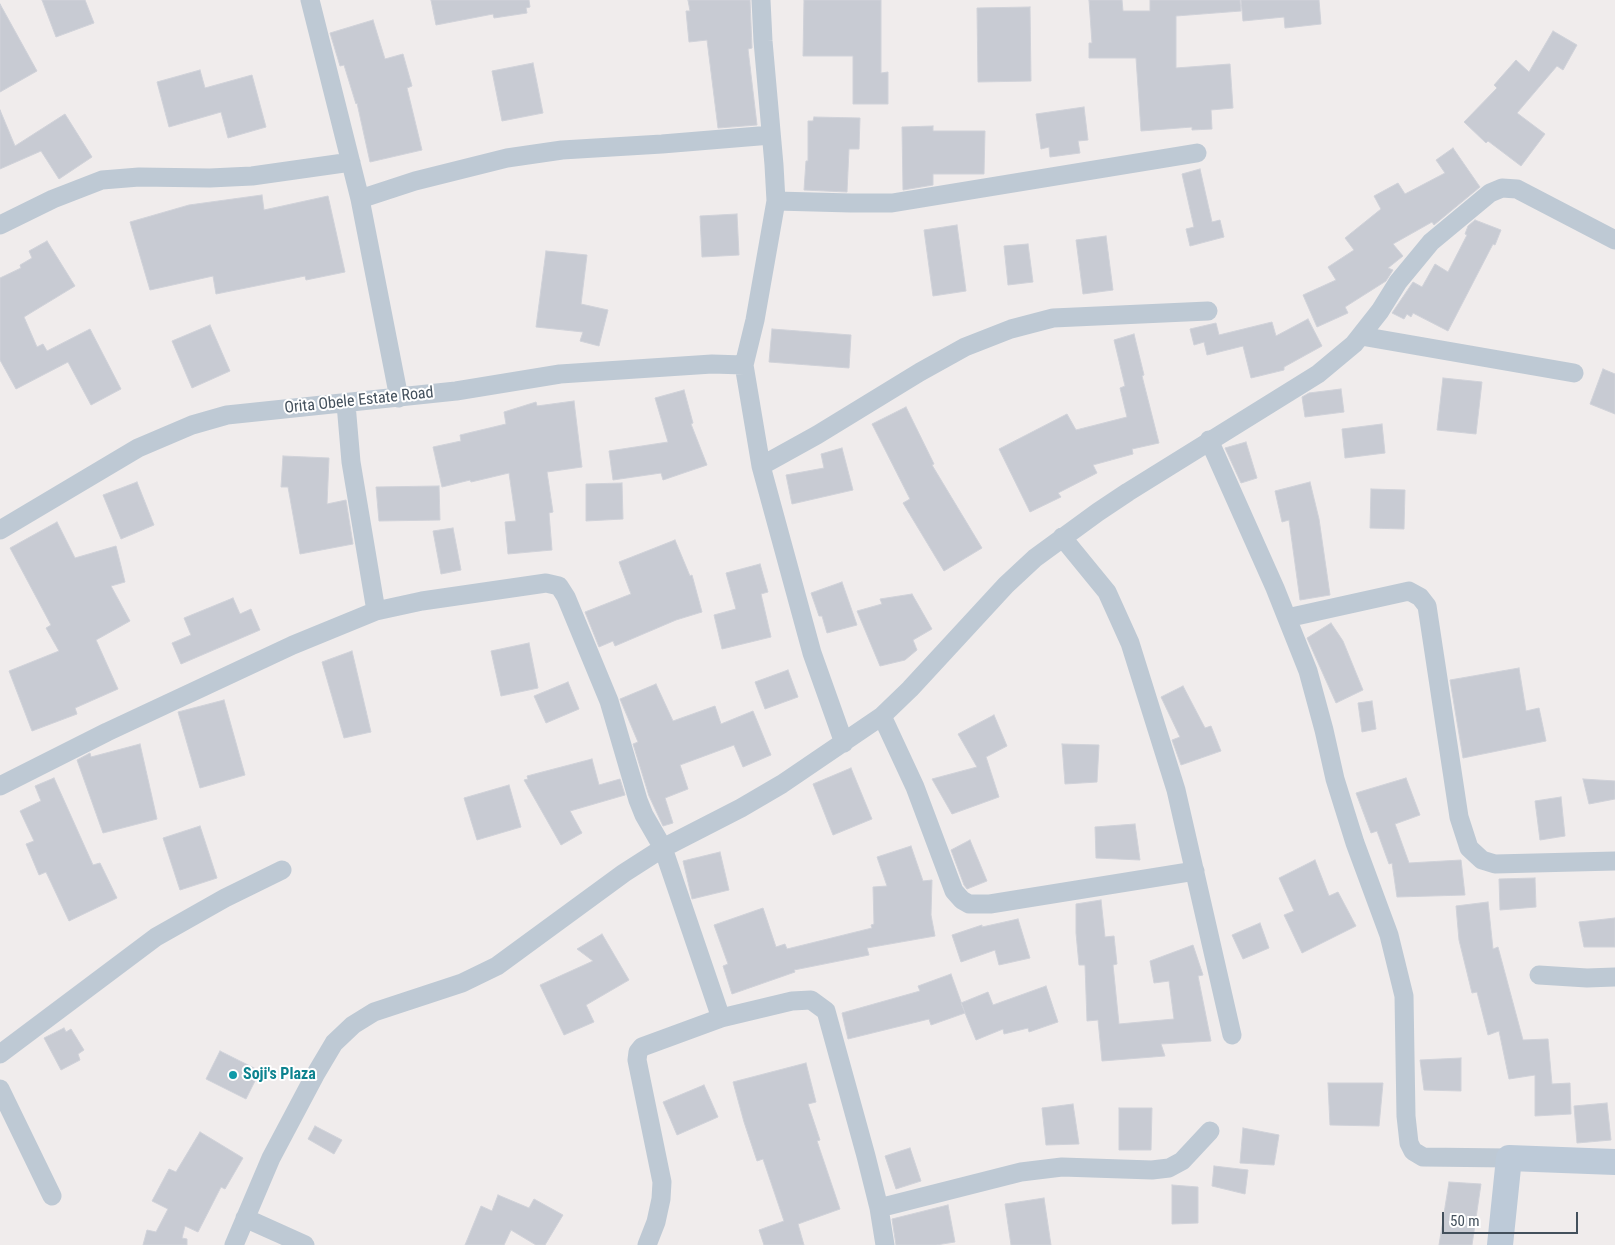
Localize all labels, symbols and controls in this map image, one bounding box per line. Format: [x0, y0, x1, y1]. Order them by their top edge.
street label: Orita Obele Estate Road [284, 384, 434, 418]
place label: Soji's Plaza [243, 1065, 316, 1085]
marker: Soji's Plaza [227, 1069, 239, 1081]
scale bar [1445, 1202, 1581, 1234]
text: 50 m [1450, 1212, 1480, 1230]

